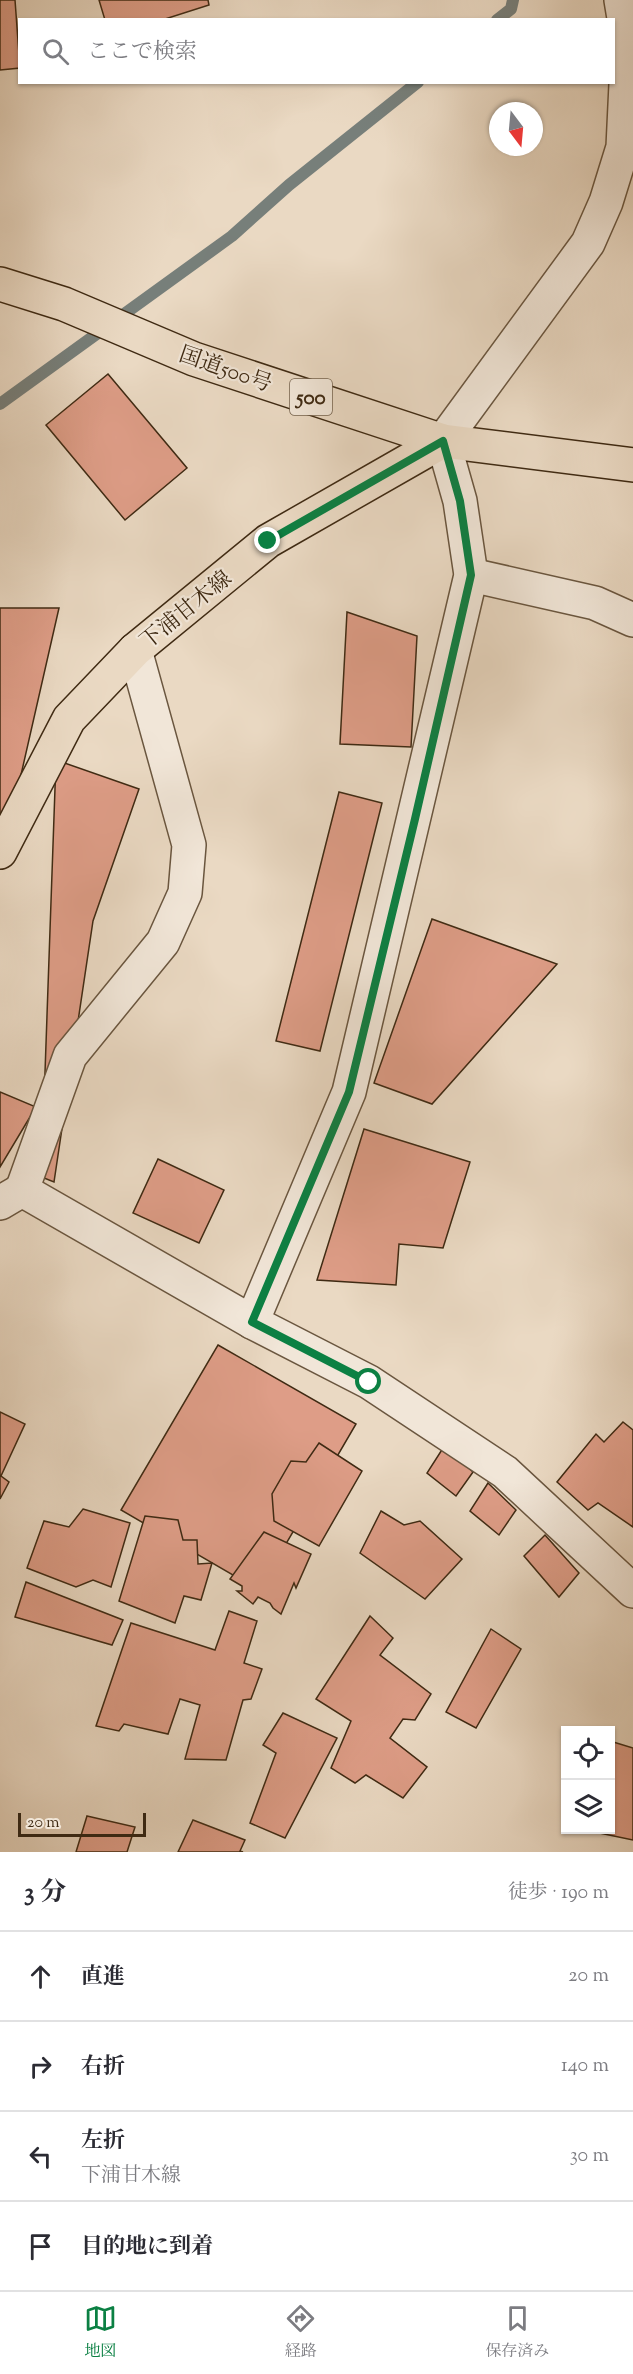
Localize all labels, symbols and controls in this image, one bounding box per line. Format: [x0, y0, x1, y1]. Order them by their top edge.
search box [18, 18, 615, 84]
icon: search [39, 35, 72, 68]
text: ここで検索 [87, 37, 197, 69]
north arrow [489, 102, 543, 156]
street label: 国道500号 [174, 340, 276, 402]
road number: 500 [290, 379, 332, 415]
route end [254, 527, 280, 553]
street label: 下浦甘木線 [134, 564, 240, 658]
route start [355, 1368, 381, 1394]
map controls [561, 1726, 615, 1834]
button: locate [561, 1726, 615, 1780]
button: layers [561, 1780, 615, 1834]
scale bar [18, 1810, 146, 1838]
text: 20 m [27, 1812, 60, 1835]
text: 3 分 [24, 1875, 66, 1912]
text: 徒歩 · 190 m [508, 1879, 609, 1908]
icon: ahead [24, 1960, 57, 1993]
text: 直進 [81, 1962, 125, 1994]
text: 20 m [568, 1962, 609, 1991]
icon: right [24, 2050, 57, 2083]
text: 右折 [81, 2052, 125, 2084]
text: 140 m [561, 2052, 609, 2081]
text: 左折 [81, 2126, 125, 2158]
icon: left [24, 2140, 57, 2173]
text: 30 m [570, 2142, 609, 2171]
text: 下浦甘木線 [81, 2162, 181, 2191]
icon: arrive [24, 2230, 57, 2263]
text: 目的地に到着 [81, 2232, 213, 2264]
tab: 地図 [84, 2302, 117, 2364]
tab: 経路 [284, 2302, 317, 2364]
tab: 保存済み [485, 2302, 549, 2364]

